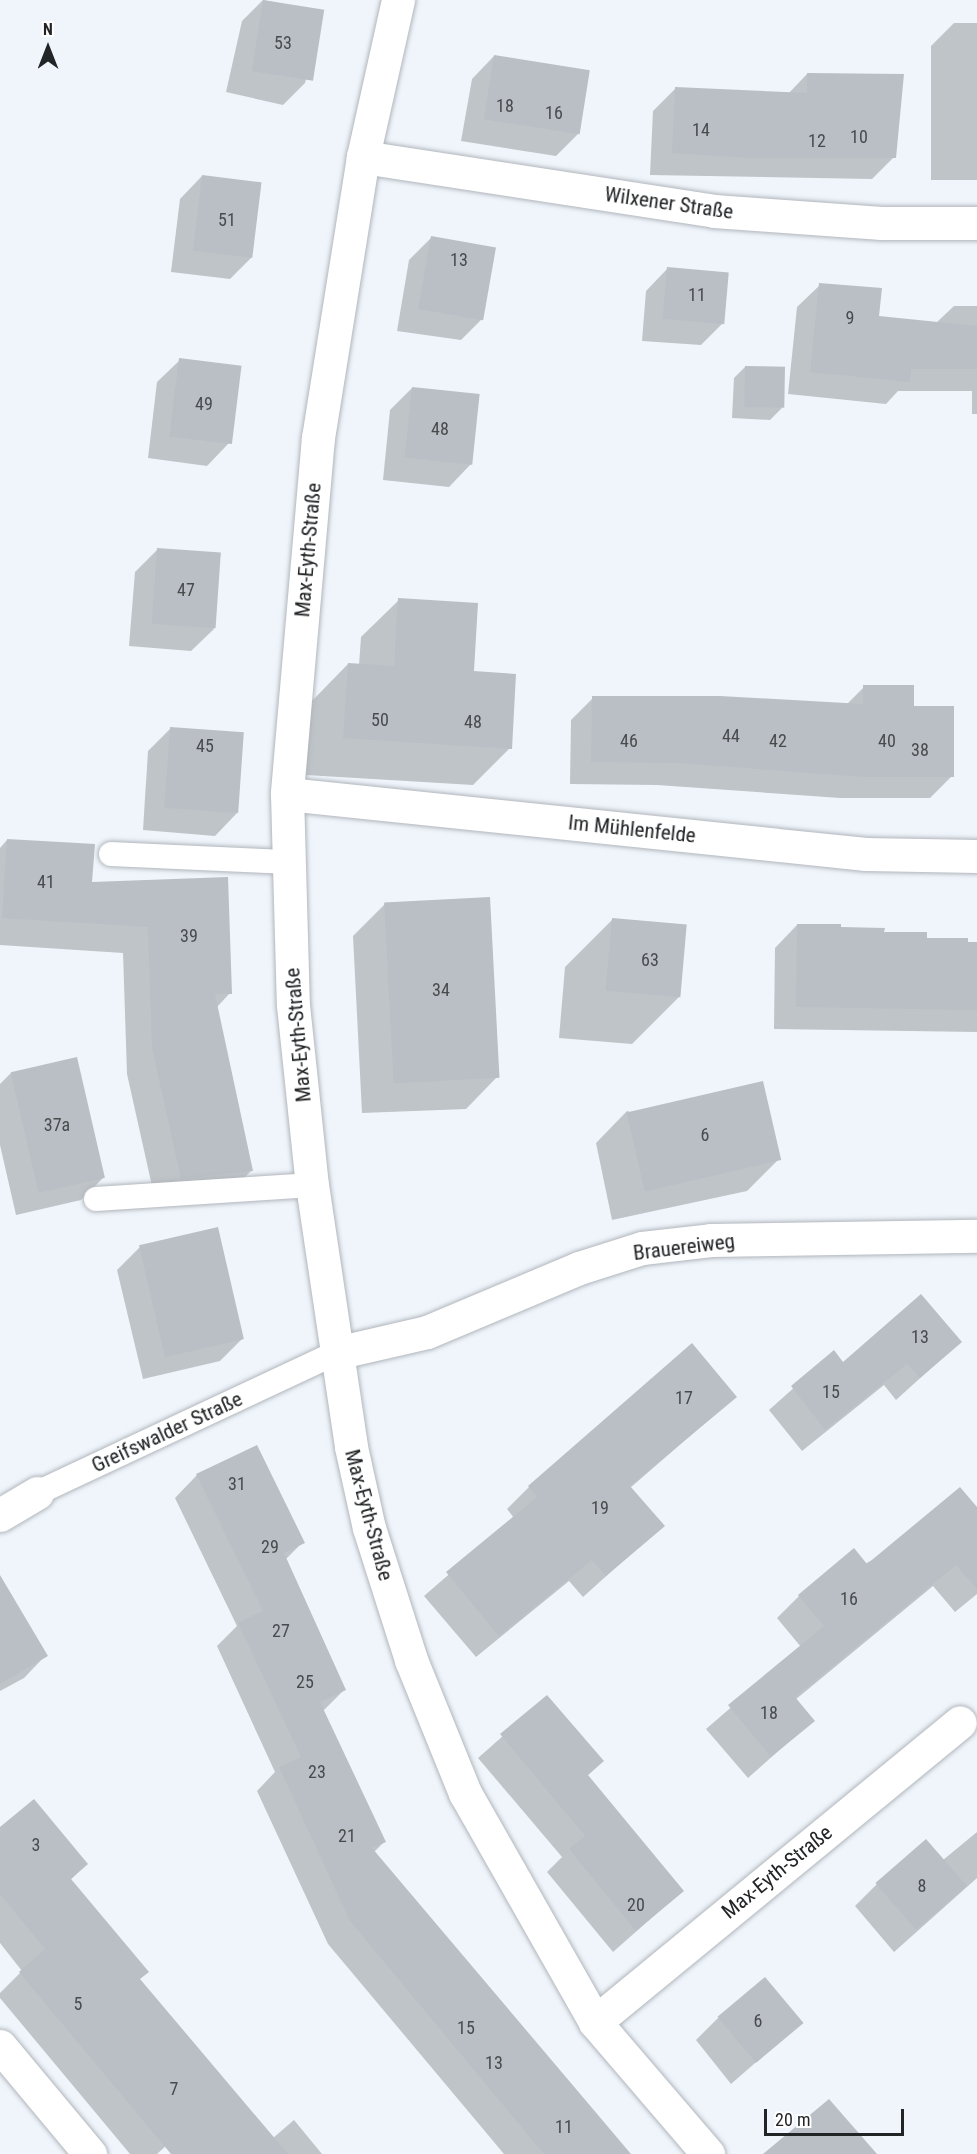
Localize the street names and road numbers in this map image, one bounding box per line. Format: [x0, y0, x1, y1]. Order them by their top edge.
street label: Wilxener Straße [603, 181, 735, 225]
street label: Max-Eyth-Straße [290, 482, 326, 618]
street label: Im Mühlenfelde [567, 810, 697, 848]
street label: Max-Eyth-Straße [280, 967, 316, 1103]
street label: Brauereiweg [632, 1228, 736, 1266]
street label: Greifswalder Straße [88, 1386, 246, 1478]
street label: Max-Eyth-Straße [339, 1447, 399, 1583]
street label: Max-Eyth-Straße [717, 1820, 837, 1924]

